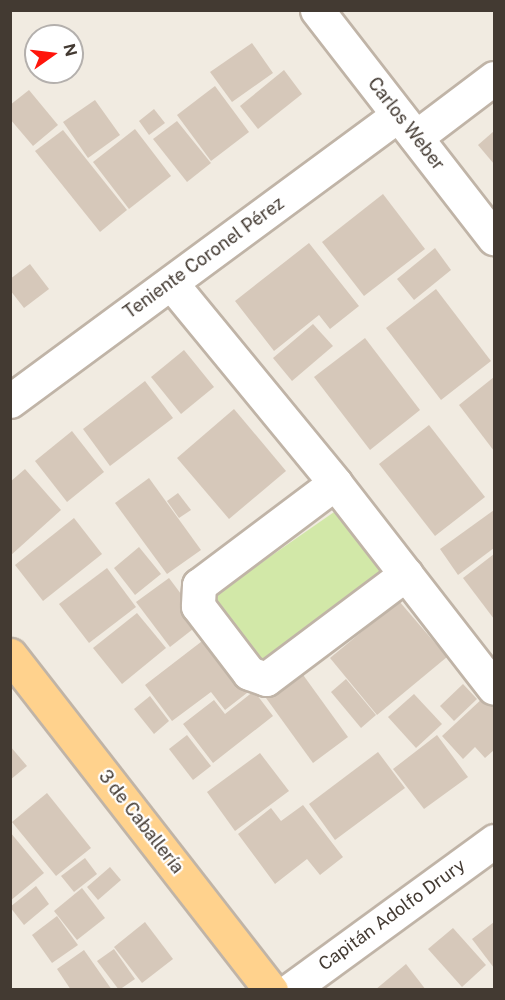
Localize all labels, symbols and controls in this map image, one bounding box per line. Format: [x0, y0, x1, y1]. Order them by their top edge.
north arrow [24, 24, 84, 84]
text: N [59, 42, 81, 58]
street label: Carlos Weber [363, 73, 449, 175]
street label: Teniente Coronel Pérez [120, 193, 288, 323]
street label: 3 de Caballería [94, 766, 188, 878]
street label: Capitán Adolfo Drury [314, 855, 470, 975]

